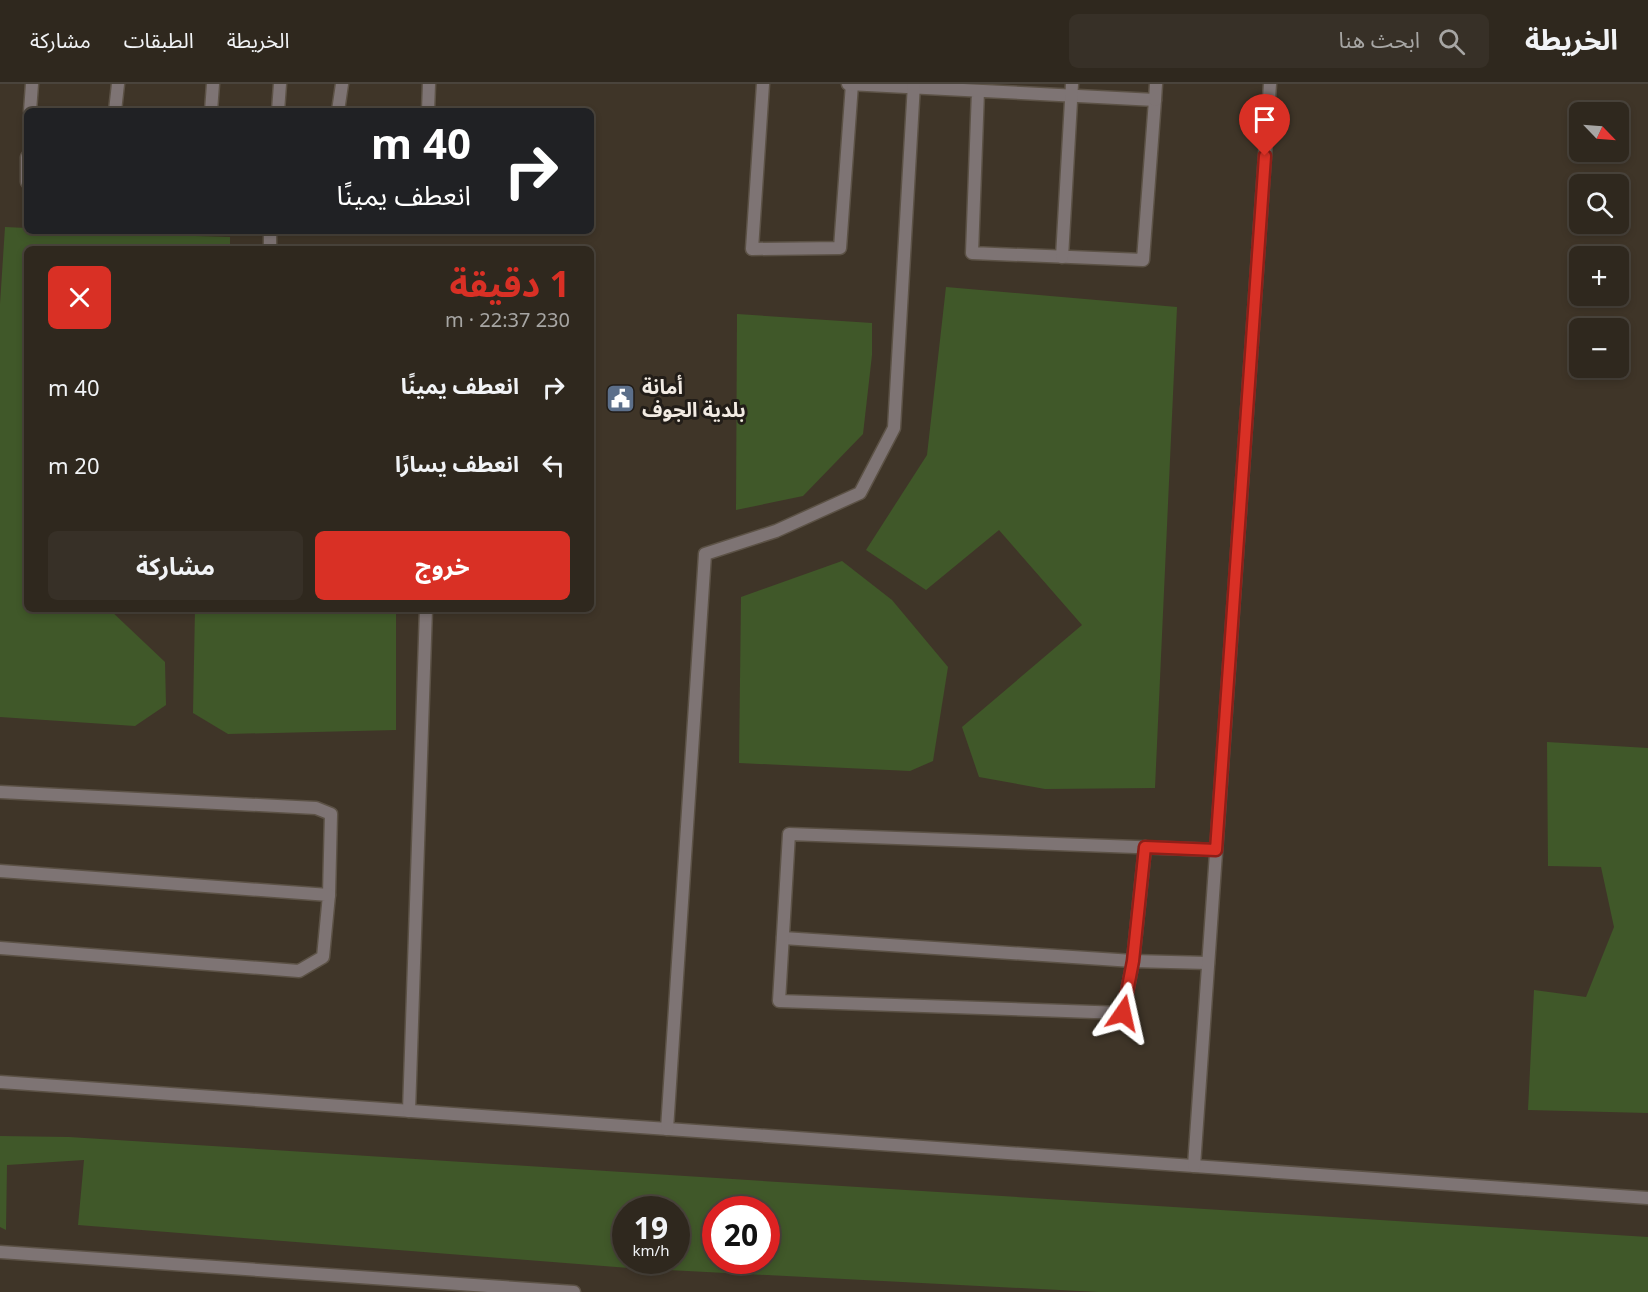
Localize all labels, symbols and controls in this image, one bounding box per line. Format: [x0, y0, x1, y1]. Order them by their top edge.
search box [1069, 14, 1489, 68]
text: الخريطة [1525, 20, 1618, 58]
text: ابحث هنا [1338, 24, 1420, 54]
icon: search [1435, 25, 1468, 58]
text: مشاركة [30, 26, 91, 54]
text: الطبقات [124, 26, 194, 54]
text: الخريطة [227, 26, 290, 54]
pin [1239, 94, 1290, 156]
north arrow [1569, 102, 1629, 162]
map controls [1569, 102, 1629, 378]
icon: arrive [1248, 103, 1281, 136]
text: 40 m [371, 114, 471, 171]
icon: right [492, 132, 570, 210]
button: search [1569, 174, 1629, 234]
text: انعطف يمينًا [337, 176, 471, 213]
button: + [1569, 246, 1629, 306]
text: 1 دقيقة [449, 259, 570, 308]
button: close [48, 266, 111, 329]
text: 230 m · 22:37 [445, 306, 570, 333]
button: − [1569, 318, 1629, 378]
text: انعطف يمينًا [401, 370, 519, 400]
icon: right [537, 371, 570, 404]
text: 40 m [48, 372, 99, 402]
place label: أمانة بلدية الجوف [642, 373, 746, 423]
public building icon: أمانة بلدية الجوف [605, 382, 637, 414]
text: انعطف يسارًا [395, 448, 519, 478]
icon: left [537, 449, 570, 482]
text: 20 m [48, 450, 99, 480]
button: مشاركة [48, 531, 303, 600]
button: خروج [315, 531, 570, 600]
position arrow [1091, 981, 1155, 1045]
speed limit sign: 20 [702, 1196, 780, 1274]
text: 19 [634, 1207, 668, 1248]
text: km/h [633, 1240, 669, 1260]

